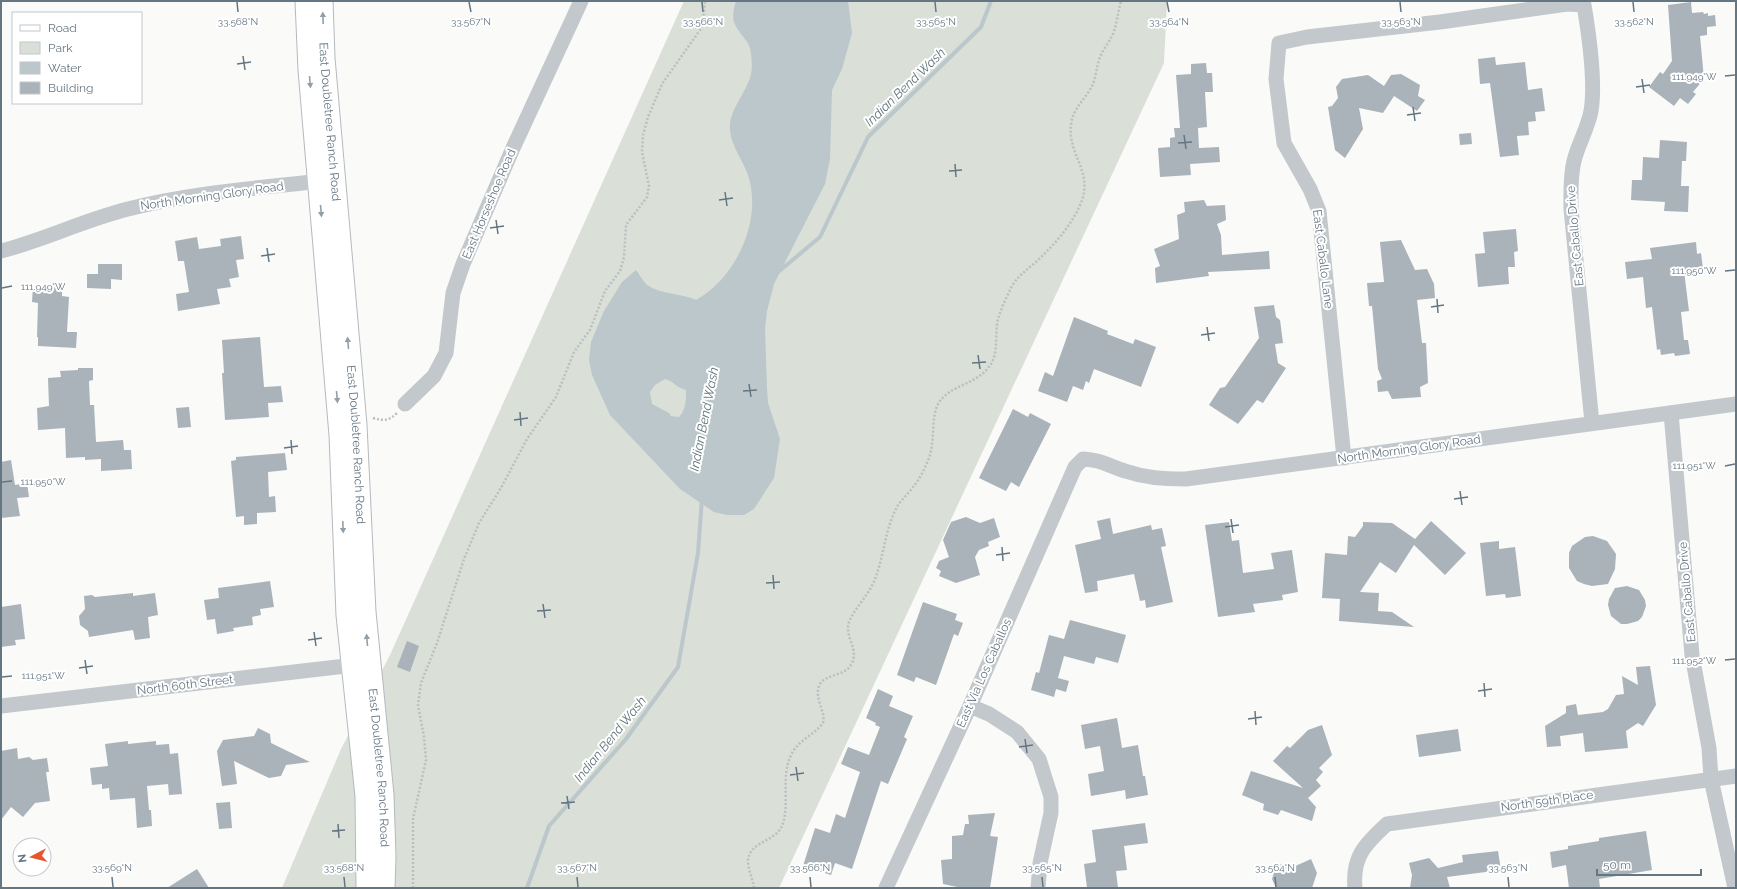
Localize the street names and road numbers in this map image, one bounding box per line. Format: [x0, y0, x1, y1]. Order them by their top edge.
street label: East Doubletree Ranch Road [316, 42, 343, 202]
street label: East Horseshoe Road [459, 147, 519, 261]
street label: North Morning Glory Road [139, 179, 285, 213]
street label: East Caballo Drive [1564, 185, 1586, 287]
street label: East Caballo Lane [1310, 209, 1336, 309]
street label: East Doubletree Ranch Road [344, 365, 368, 524]
street label: North Morning Glory Road [1336, 432, 1482, 466]
street label: East Caballo Drive [1676, 541, 1698, 643]
street label: East Via Los Caballos [954, 616, 1014, 730]
street label: North 60th Street [136, 672, 234, 698]
street label: East Doubletree Ranch Road [366, 688, 392, 847]
street label: North 59th Place [1500, 788, 1594, 814]

